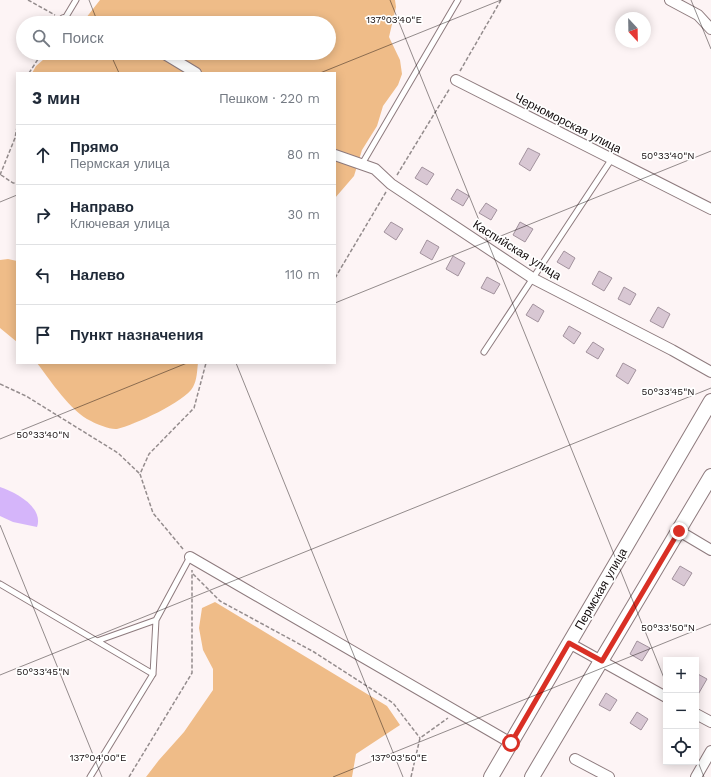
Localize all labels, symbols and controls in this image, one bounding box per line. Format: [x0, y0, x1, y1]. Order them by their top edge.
north arrow [615, 12, 651, 48]
text: 137°03'40"E [366, 14, 422, 25]
search box [16, 16, 336, 60]
icon: search [30, 27, 52, 49]
text: Поиск [62, 29, 104, 47]
text: 3 мин [32, 88, 80, 108]
street label: Черноморская улица [512, 90, 624, 156]
text: Пешком · 220 m [219, 91, 320, 106]
text: Прямо [70, 138, 119, 156]
icon: ahead [32, 144, 54, 166]
text: 80 m [287, 147, 320, 162]
text: 50°33'40"N [641, 150, 695, 161]
text: Пермская улица [70, 156, 170, 171]
text: Направо [70, 198, 134, 216]
icon: right [32, 204, 54, 226]
text: 30 m [288, 207, 320, 222]
text: Ключевая улица [70, 216, 170, 231]
street label: Каспийская улица [470, 217, 564, 283]
icon: left [32, 264, 54, 286]
text: Налево [70, 266, 125, 284]
text: 110 m [285, 267, 320, 282]
icon: arrive [32, 324, 54, 346]
text: Пункт назначения [70, 326, 203, 344]
text: 50°33'45"N [641, 386, 695, 397]
text: 50°33'40"N [16, 429, 70, 440]
route end [670, 522, 688, 540]
street label: Пермская улица [572, 545, 630, 632]
text: 50°33'50"N [641, 622, 695, 633]
map controls [663, 657, 699, 765]
button: + [663, 657, 699, 693]
text: 50°33'45"N [16, 666, 70, 677]
button: − [663, 693, 699, 729]
button: locate [663, 729, 699, 765]
route start [502, 734, 520, 752]
text: 137°04'00"E [70, 752, 126, 763]
text: 137°03'50"E [371, 752, 427, 763]

